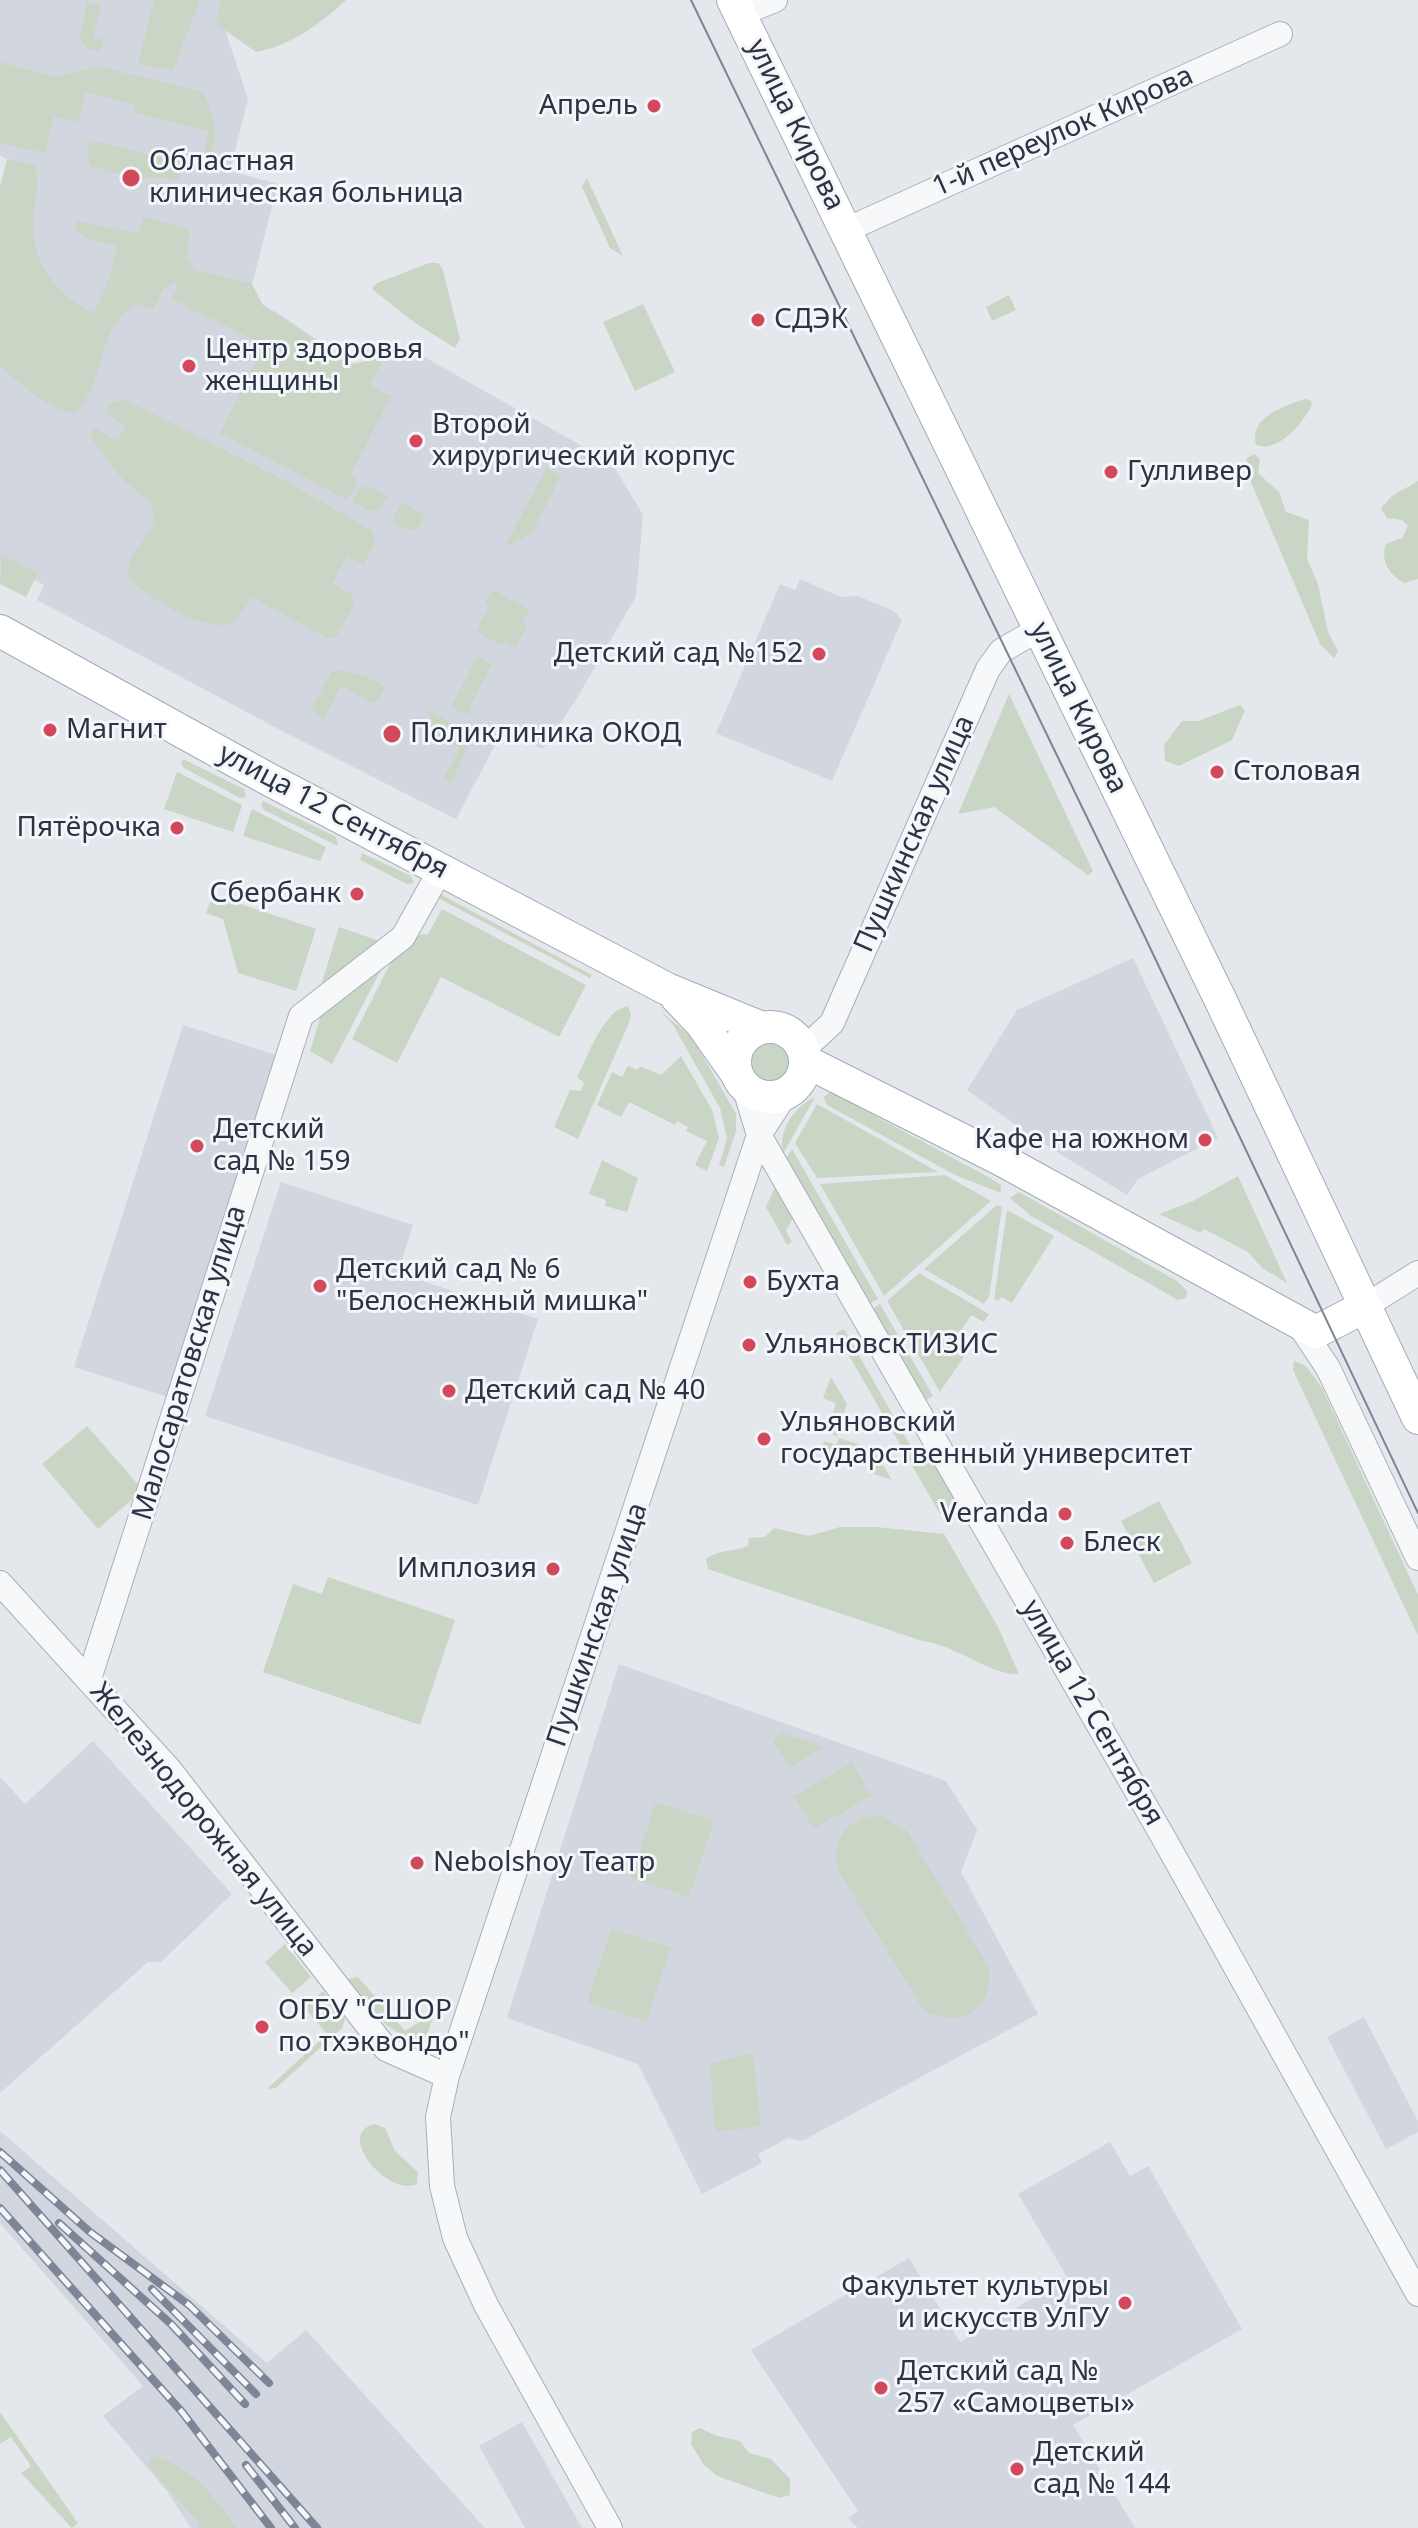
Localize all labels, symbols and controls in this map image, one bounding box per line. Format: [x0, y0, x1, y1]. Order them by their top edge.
street label: улица Кирова [739, 34, 851, 216]
street label: 1-й переулок Кирова [928, 59, 1198, 205]
place label: Апрель [539, 89, 638, 123]
marker: Апрель [645, 97, 663, 115]
place label: Областная клиническая больница [149, 145, 464, 211]
marker: Областная клиническая больница [120, 167, 142, 189]
place label: СДЭК [774, 303, 848, 337]
marker: СДЭК [749, 311, 767, 329]
place label: Центр здоровья женщины [205, 333, 423, 399]
marker: Центр здоровья женщины [180, 357, 198, 375]
place label: Второй хирургический корпус [432, 408, 736, 474]
marker: Второй хирургический корпус [407, 432, 425, 450]
place label: Гулливер [1127, 455, 1252, 489]
marker: Гулливер [1102, 463, 1120, 481]
street label: улица Кирова [1022, 617, 1134, 799]
place label: Детский сад №152 [554, 637, 803, 671]
marker: Детский сад №152 [810, 645, 828, 663]
street label: Пушкинская улица [848, 710, 982, 958]
place label: Магнит [66, 713, 167, 747]
place label: Поликлиника ОКОД [410, 717, 681, 751]
marker: Магнит [41, 721, 59, 739]
marker: Поликлиника ОКОД [381, 723, 403, 745]
street label: улица 12 Сентября [212, 737, 454, 887]
place label: Столовая [1233, 755, 1361, 789]
marker: Столовая [1208, 763, 1226, 781]
place label: Пятёрочка [16, 811, 161, 845]
marker: Пятёрочка [168, 819, 186, 837]
place label: Сбербанк [210, 877, 341, 911]
marker: Сбербанк [348, 885, 366, 903]
place label: Детский сад № 159 [213, 1113, 351, 1179]
place label: Кафе на южном [974, 1123, 1189, 1157]
marker: Кафе на южном [1196, 1131, 1214, 1149]
marker: Детский сад № 159 [188, 1137, 206, 1155]
street label: Малосаратовская улица [126, 1202, 254, 1524]
place label: Детский сад № 6 "Белоснежный мишка" [336, 1253, 648, 1319]
place label: Бухта [766, 1265, 840, 1299]
marker: Бухта [741, 1273, 759, 1291]
marker: Детский сад № 6 "Белоснежный мишка" [311, 1277, 329, 1295]
place label: УльяновскТИЗИС [765, 1328, 998, 1362]
marker: УльяновскТИЗИС [740, 1336, 758, 1354]
place label: Детский сад № 40 [465, 1374, 706, 1408]
marker: Детский сад № 40 [440, 1382, 458, 1400]
place label: Ульяновский государственный университет [780, 1406, 1192, 1472]
marker: Ульяновский государственный университет [755, 1430, 773, 1448]
place label: Veranda [940, 1497, 1049, 1531]
street label: Пушкинская улица [540, 1499, 656, 1751]
marker: Veranda [1056, 1505, 1074, 1523]
place label: Блеск [1083, 1526, 1161, 1560]
marker: Блеск [1058, 1534, 1076, 1552]
place label: Имплозия [397, 1552, 537, 1586]
marker: Имплозия [544, 1560, 562, 1578]
street label: улица 12 Сентября [1014, 1594, 1170, 1832]
street label: Железнодорожная улица [82, 1676, 324, 1964]
place label: Nebolshoy Театр [433, 1846, 655, 1880]
marker: Nebolshoy Театр [408, 1854, 426, 1872]
place label: ОГБУ "СШОР по тхэквондо" [278, 1994, 470, 2060]
marker: ОГБУ "СШОР по тхэквондо" [253, 2018, 271, 2036]
place label: Факультет культуры и искусств УлГУ [841, 2270, 1109, 2336]
marker: Факультет культуры и искусств УлГУ [1116, 2294, 1134, 2312]
place label: Детский сад № 257 «Самоцветы» [897, 2355, 1135, 2421]
marker: Детский сад № 257 «Самоцветы» [872, 2379, 890, 2397]
place label: Детский сад № 144 [1033, 2436, 1171, 2502]
marker: Детский сад № 144 [1008, 2460, 1026, 2478]

